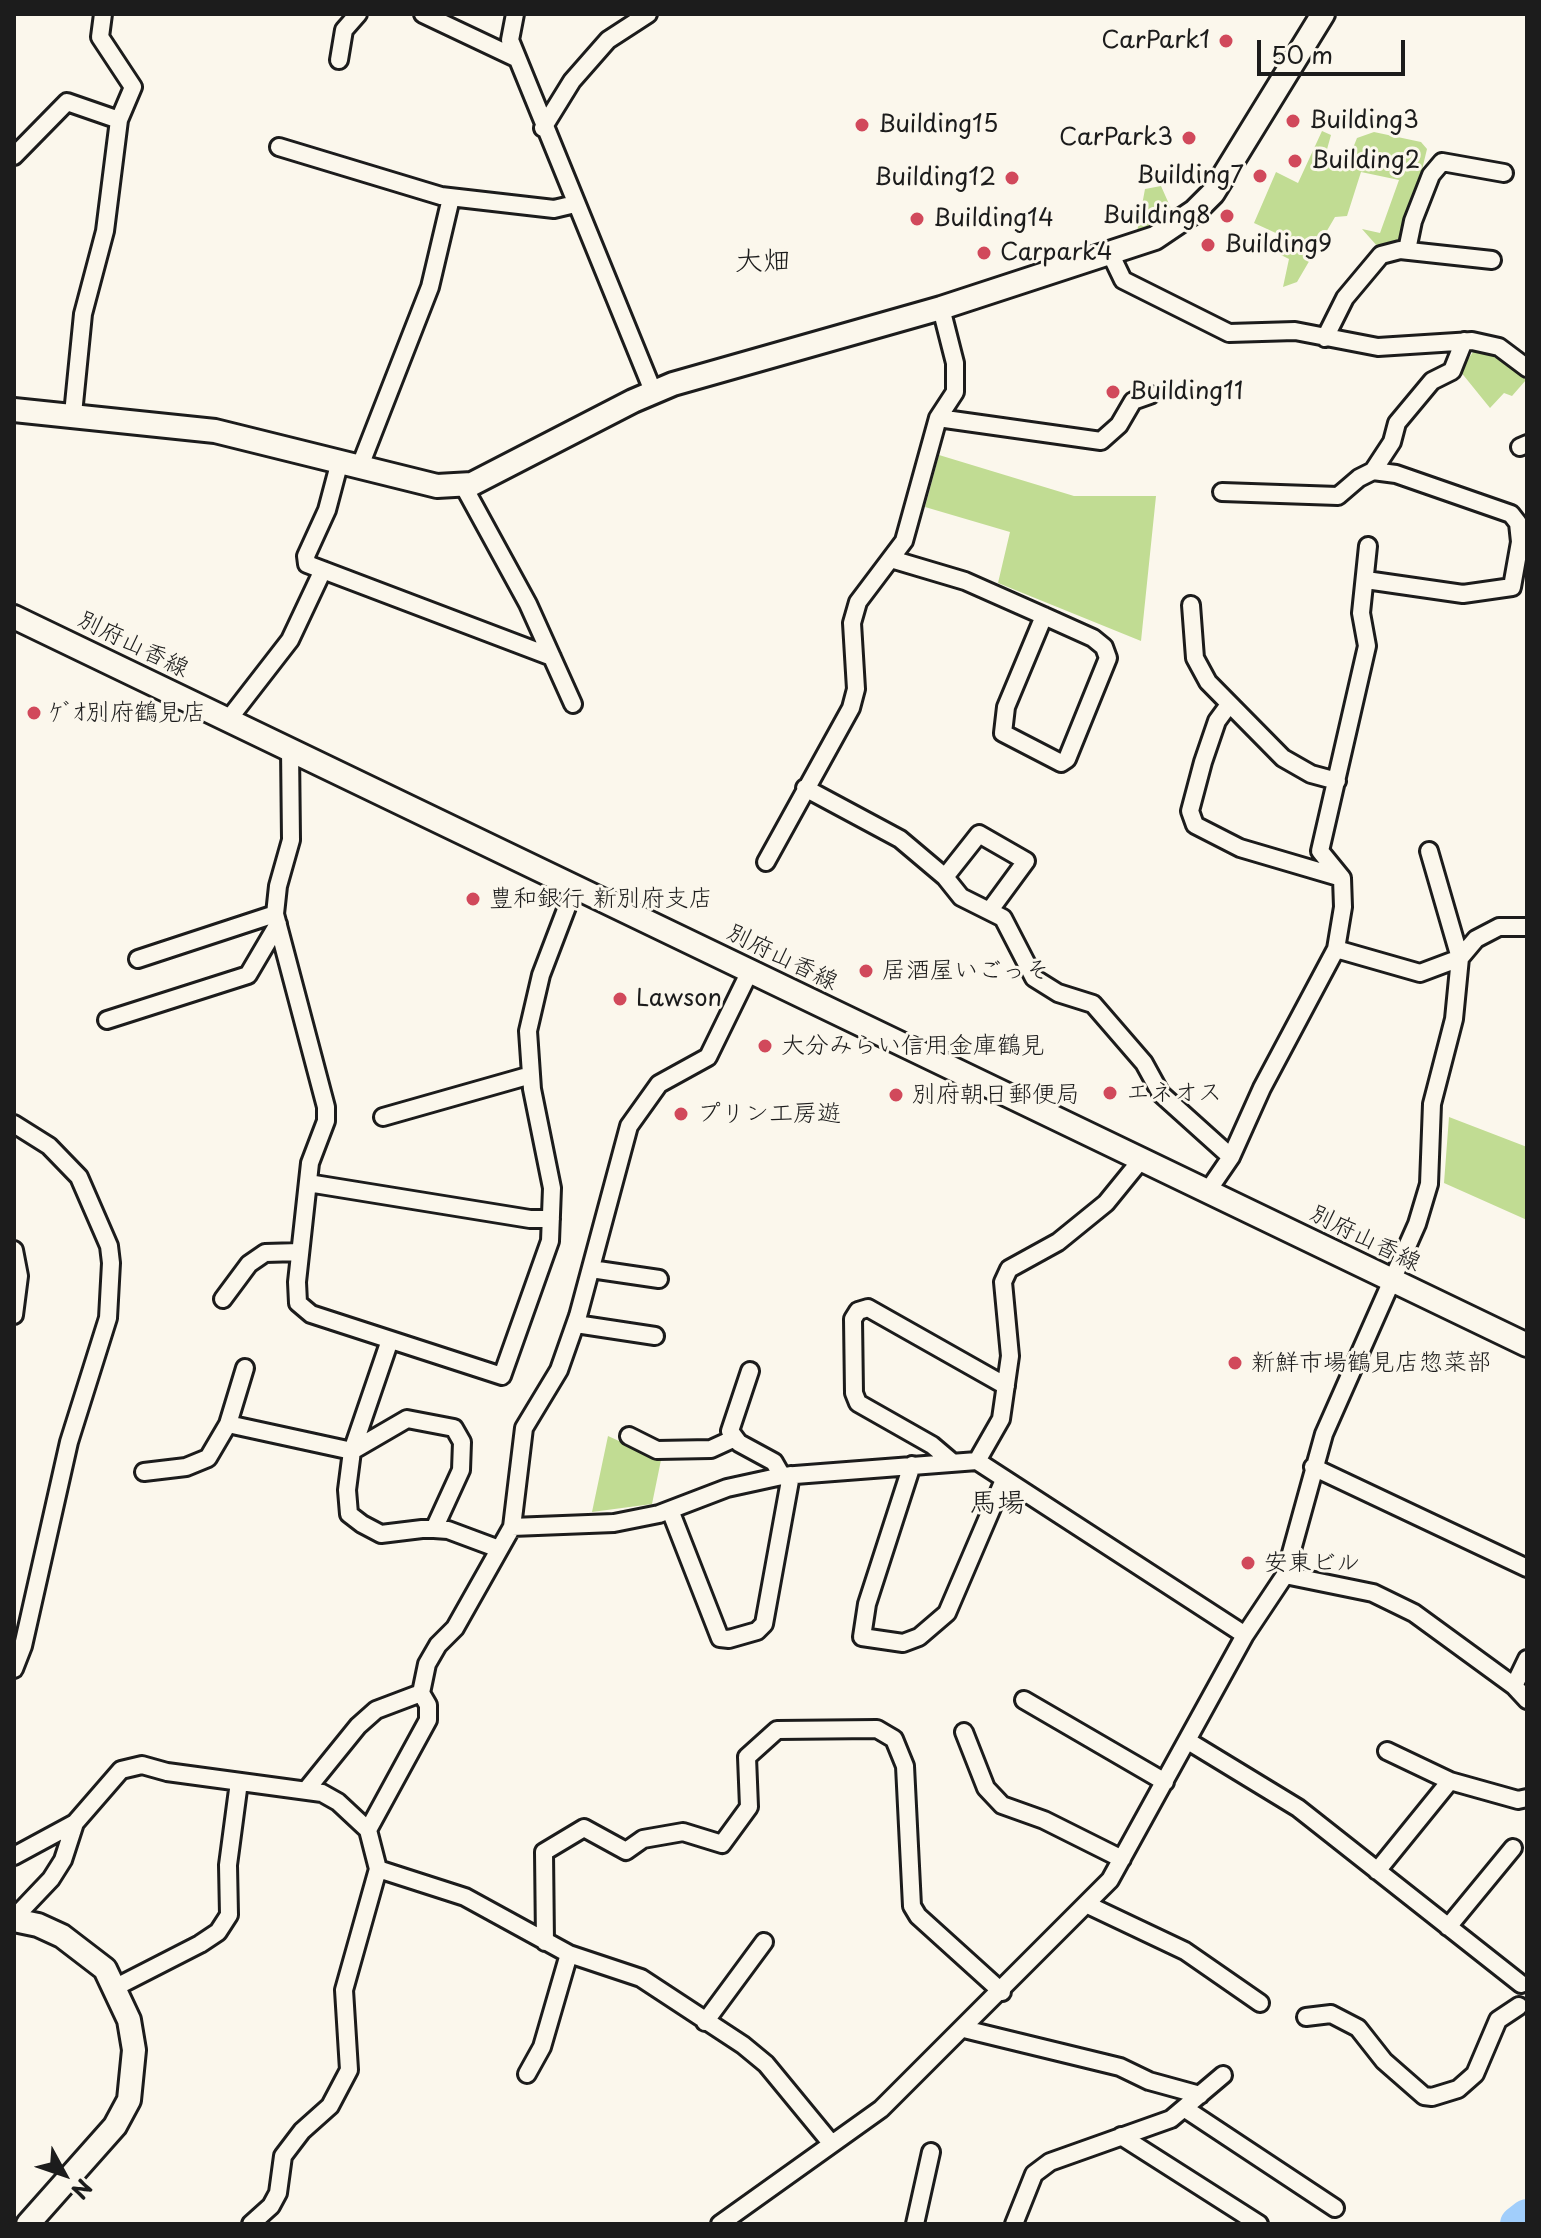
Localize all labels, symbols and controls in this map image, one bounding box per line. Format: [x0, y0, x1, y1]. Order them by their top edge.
scale bar [1261, 24, 1409, 74]
place label: CarPark1 [1101, 27, 1210, 55]
marker: CarPark1 [1217, 32, 1235, 50]
text: 50 m [1271, 36, 1333, 72]
place label: Building3 [1309, 107, 1419, 135]
place label: Building15 [878, 111, 998, 139]
marker: Building3 [1284, 112, 1302, 130]
marker: Building15 [853, 116, 871, 134]
place label: CarPark3 [1059, 124, 1173, 152]
marker: CarPark3 [1180, 129, 1198, 147]
place label: Building2 [1311, 147, 1420, 175]
marker: Building2 [1286, 152, 1304, 170]
place label: Building7 [1136, 162, 1244, 190]
place label: Building12 [874, 164, 996, 192]
marker: Building7 [1251, 167, 1269, 185]
marker: Building12 [1003, 169, 1021, 187]
place label: Building8 [1102, 202, 1211, 230]
place label: Building14 [933, 205, 1054, 233]
marker: Building8 [1218, 207, 1236, 225]
marker: Building14 [908, 210, 926, 228]
place label: Building9 [1224, 231, 1332, 259]
marker: Building9 [1199, 236, 1217, 254]
place label: Carpark4 [1000, 239, 1113, 267]
marker: Carpark4 [975, 244, 993, 262]
district label: 大畑 [735, 245, 791, 279]
place label: Building11 [1129, 378, 1243, 406]
marker: Building11 [1104, 383, 1122, 401]
street label: 別府山香線 [73, 606, 193, 684]
place label: ｹﾞｵ別府鶴見店 [50, 699, 206, 727]
marker: ｹﾞｵ別府鶴見店 [25, 704, 43, 722]
place label: 豊和銀行 新別府支店 [489, 885, 713, 913]
marker: 豊和銀行 新別府支店 [464, 890, 482, 908]
street label: 別府山香線 [722, 919, 842, 997]
place label: 居酒屋いごっそ [882, 957, 1050, 985]
marker: 居酒屋いごっそ [857, 962, 875, 980]
place label: Lawson [636, 985, 722, 1013]
marker: Lawson [611, 990, 629, 1008]
place label: 大分みらい信用金庫鶴見 [781, 1032, 1045, 1060]
marker: 大分みらい信用金庫鶴見 [756, 1037, 774, 1055]
place label: エネオス [1126, 1079, 1222, 1107]
place label: 別府朝日郵便局 [912, 1081, 1080, 1109]
marker: エネオス [1101, 1084, 1119, 1102]
marker: 別府朝日郵便局 [887, 1086, 905, 1104]
place label: プリン工房遊 [697, 1100, 841, 1128]
marker: プリン工房遊 [672, 1105, 690, 1123]
street label: 別府山香線 [1305, 1200, 1425, 1278]
place label: 新鮮市場鶴見店惣菜部 [1251, 1349, 1491, 1377]
marker: 新鮮市場鶴見店惣菜部 [1226, 1354, 1244, 1372]
district label: 馬場 [969, 1487, 1025, 1521]
place label: 安東ビル [1264, 1549, 1360, 1577]
marker: 安東ビル [1239, 1554, 1257, 1572]
north arrow [24, 2134, 104, 2214]
text: N [65, 2172, 101, 2207]

